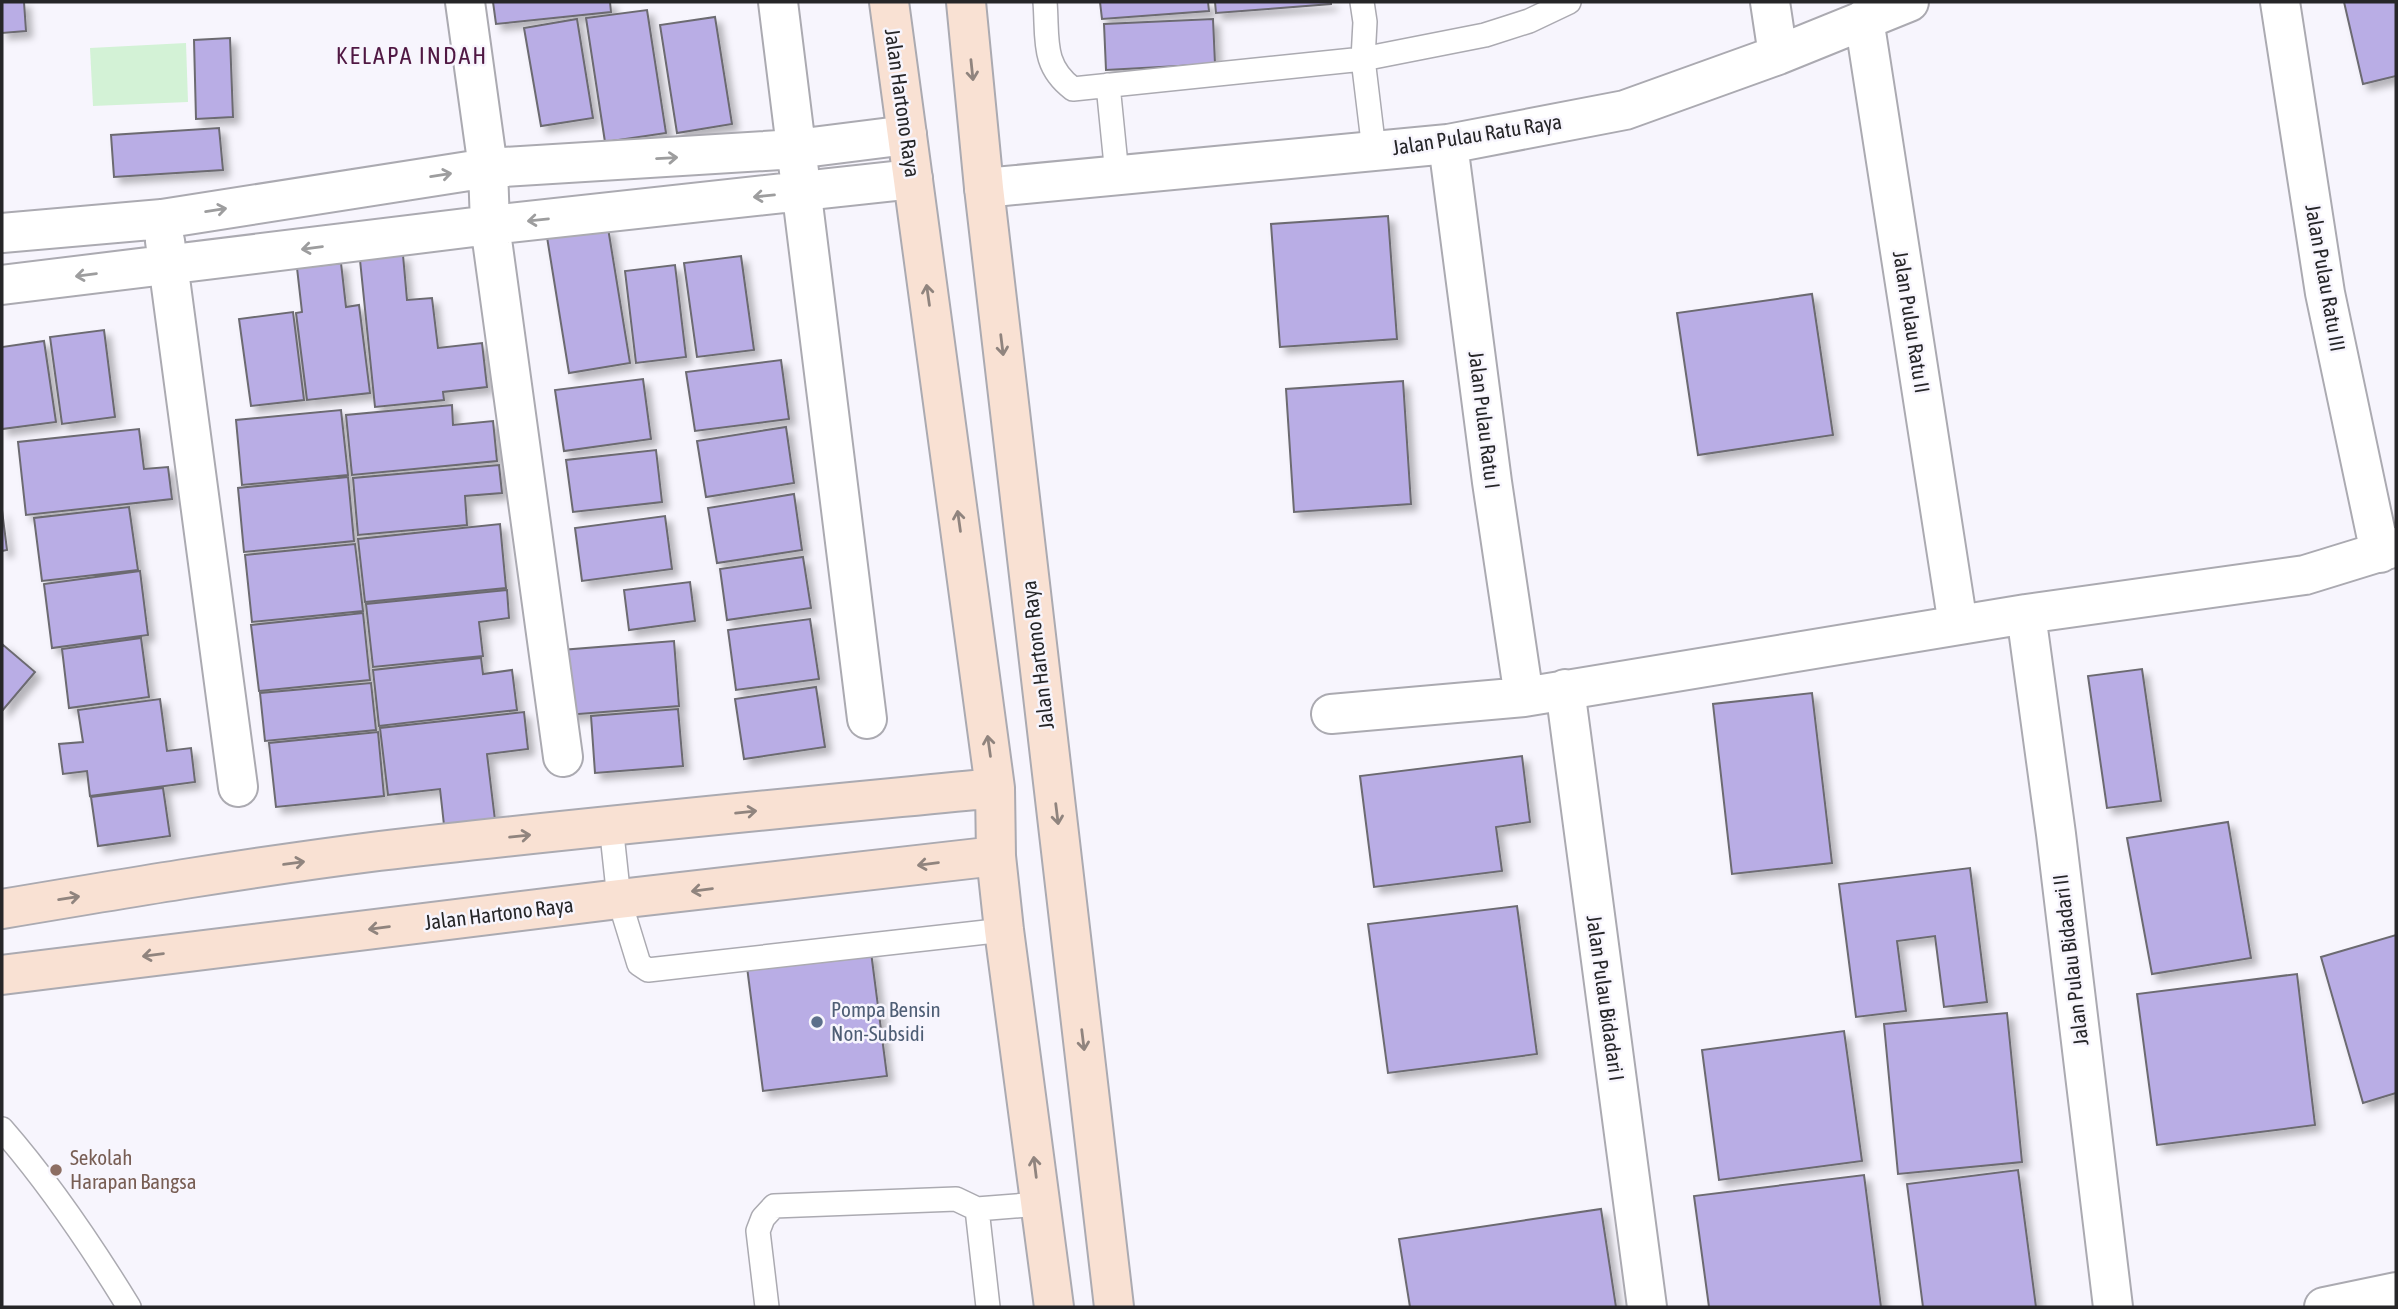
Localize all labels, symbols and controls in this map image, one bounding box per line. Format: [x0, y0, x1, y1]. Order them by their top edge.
street label: Jalan Hartono Raya [881, 27, 925, 179]
district label: KELAPA INDAH [336, 42, 488, 69]
one-way arrow [966, 58, 979, 80]
street label: Jalan Pulau Ratu Raya [1390, 109, 1563, 159]
one-way arrow [655, 151, 678, 164]
one-way arrow [429, 168, 451, 181]
one-way arrow [753, 189, 776, 202]
street label: Jalan Pulau Ratu III [2301, 202, 2351, 353]
one-way arrow [204, 203, 227, 216]
one-way arrow [527, 214, 550, 227]
one-way arrow [301, 241, 324, 254]
street label: Jalan Pulau Ratu II [1889, 249, 1935, 395]
one-way arrow [75, 269, 98, 282]
one-way arrow [922, 284, 935, 307]
one-way arrow [996, 333, 1009, 355]
street label: Jalan Pulau Ratu I [1465, 350, 1505, 490]
one-way arrow [952, 510, 965, 532]
street label: Jalan Hartono Raya [1016, 579, 1058, 731]
one-way arrow [982, 735, 995, 758]
one-way arrow [1050, 802, 1063, 825]
one-way arrow [734, 805, 757, 818]
one-way arrow [508, 829, 531, 842]
one-way arrow [282, 857, 305, 870]
one-way arrow [917, 858, 940, 871]
street label: Jalan Pulau Bidadari II [2048, 873, 2092, 1047]
one-way arrow [691, 883, 714, 896]
one-way arrow [57, 891, 80, 904]
street label: Jalan Hartono Raya [423, 892, 575, 934]
street label: Jalan Pulau Bidadari I [1582, 913, 1630, 1082]
one-way arrow [368, 922, 391, 935]
one-way arrow [142, 949, 165, 962]
place label: Pompa Bensin Non-Subsidi [831, 997, 941, 1045]
marker: Pompa Bensin Non-Subsidi [809, 1014, 825, 1030]
one-way arrow [1077, 1028, 1090, 1051]
place label: Sekolah Harapan Bangsa [70, 1145, 196, 1193]
one-way arrow [1029, 1156, 1042, 1179]
marker: Sekolah Harapan Bangsa [48, 1162, 64, 1178]

